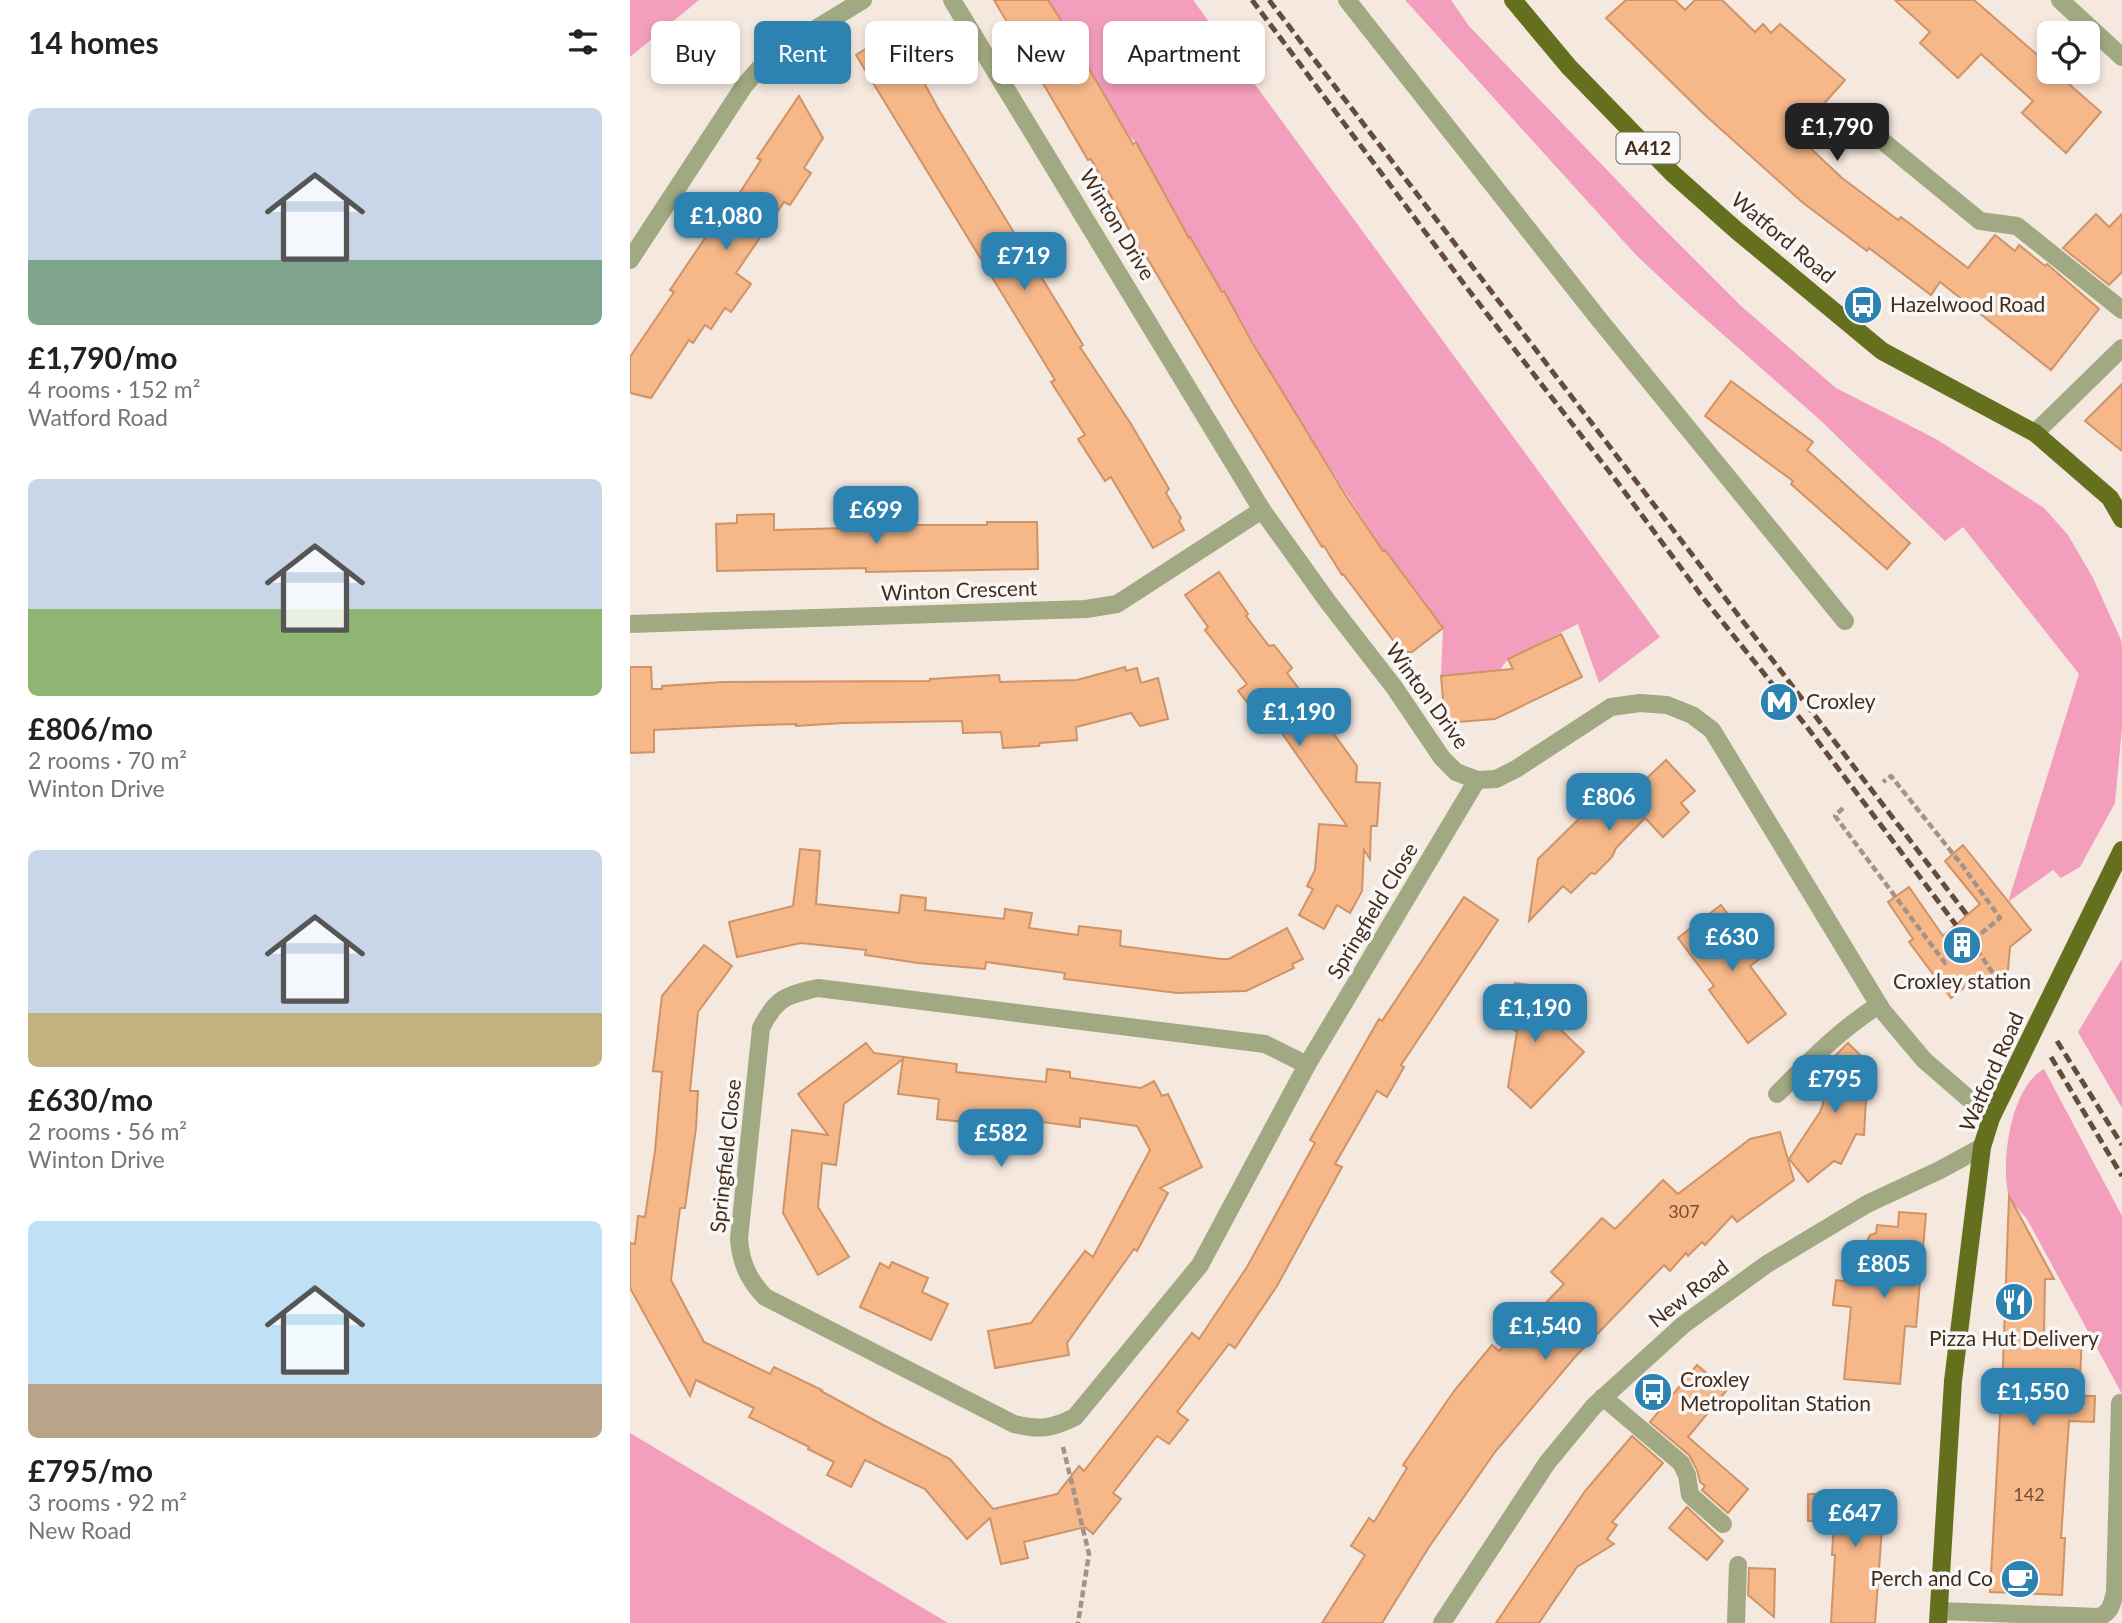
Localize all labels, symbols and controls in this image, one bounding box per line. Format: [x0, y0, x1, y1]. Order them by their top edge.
chip: Buy [651, 21, 740, 84]
chip: Rent [754, 21, 851, 84]
chip: Filters [865, 21, 978, 84]
chip: New [992, 21, 1089, 84]
chip: Apartment [1103, 21, 1265, 84]
map controls [2037, 21, 2100, 84]
button: locate [2037, 21, 2100, 84]
icon: filters [564, 23, 602, 61]
text: 14 homes [28, 24, 159, 60]
pin: £1,790 [1780, 104, 1894, 163]
text: £1,790 [1801, 112, 1873, 140]
road number: A412 [1616, 132, 1680, 164]
icon: home [252, 154, 378, 280]
street label: Winton Drive [1075, 164, 1161, 284]
street label: Watford Road [1727, 186, 1841, 288]
pin: £1,080 [669, 192, 783, 252]
text: £1,080 [690, 201, 762, 229]
pin: £719 [983, 232, 1065, 292]
text: £719 [997, 241, 1051, 269]
bus stop icon: Hazelwood Road [1842, 284, 1884, 326]
place label: Hazelwood Road [1890, 291, 2045, 316]
text: £1,790/mo [28, 339, 177, 375]
text: 4 rooms · 152 m² [28, 375, 200, 403]
text: Watford Road [28, 403, 168, 431]
pin: £699 [835, 486, 917, 546]
text: £699 [849, 495, 903, 523]
icon: home [252, 525, 378, 651]
street label: Winton Crescent [880, 574, 1038, 605]
street label: Winton Drive [1381, 637, 1475, 753]
metro station icon: Croxley [1758, 681, 1800, 723]
pin: £1,190 [1242, 688, 1356, 748]
place label: Croxley [1806, 688, 1876, 713]
text: £1,190 [1263, 697, 1335, 725]
text: £806/mo [28, 710, 153, 746]
text: 2 rooms · 70 m² [28, 746, 187, 774]
text: Winton Drive [28, 774, 165, 802]
pin: £806 [1568, 774, 1650, 833]
text: £806 [1582, 782, 1636, 810]
street label: Springfield Close [1321, 838, 1422, 983]
icon: home [252, 896, 378, 1022]
pin: £630 [1691, 914, 1773, 973]
text: £630 [1705, 922, 1759, 950]
building icon: Croxley station [1941, 924, 1983, 966]
place label: Croxley station [1893, 968, 2031, 993]
pin: £1,190 [1478, 984, 1592, 1044]
text: £1,190 [1499, 993, 1571, 1021]
street label: Watford Road [1953, 1008, 2028, 1135]
pin: £795 [1794, 1056, 1876, 1115]
text: £795 [1808, 1064, 1862, 1092]
street label: Springfield Close [704, 1078, 745, 1234]
text: £630/mo [28, 1081, 153, 1117]
pin: £582 [960, 1110, 1042, 1169]
text: 2 rooms · 56 m² [28, 1117, 187, 1145]
text: £582 [974, 1118, 1028, 1146]
text: Winton Drive [28, 1145, 165, 1173]
house number: 307 [1668, 1200, 1700, 1222]
pin: £805 [1843, 1240, 1925, 1300]
text: £805 [1857, 1249, 1911, 1277]
street label: New Road [1643, 1254, 1733, 1332]
icon: home [252, 1267, 378, 1393]
restaurant icon: Pizza Hut Delivery [1993, 1281, 2035, 1323]
pin: £1,540 [1488, 1302, 1602, 1362]
text: £1,540 [1509, 1311, 1581, 1339]
place label: Pizza Hut Delivery [1929, 1325, 2099, 1350]
place label: Croxley Metropolitan Station [1680, 1366, 1871, 1415]
pin: £1,550 [1976, 1368, 2090, 1428]
bus stop icon: Croxley Metropolitan Station [1632, 1371, 1674, 1413]
text: £1,550 [1997, 1377, 2069, 1405]
text: £795/mo [28, 1452, 153, 1488]
house number: 142 [2013, 1483, 2045, 1505]
text: 3 rooms · 92 m² [28, 1488, 187, 1516]
pin: £647 [1814, 1490, 1896, 1549]
text: £647 [1828, 1498, 1882, 1526]
text: New Road [28, 1516, 132, 1544]
cafe icon: Perch and Co [1999, 1558, 2041, 1600]
place label: Perch and Co [1871, 1565, 1993, 1590]

